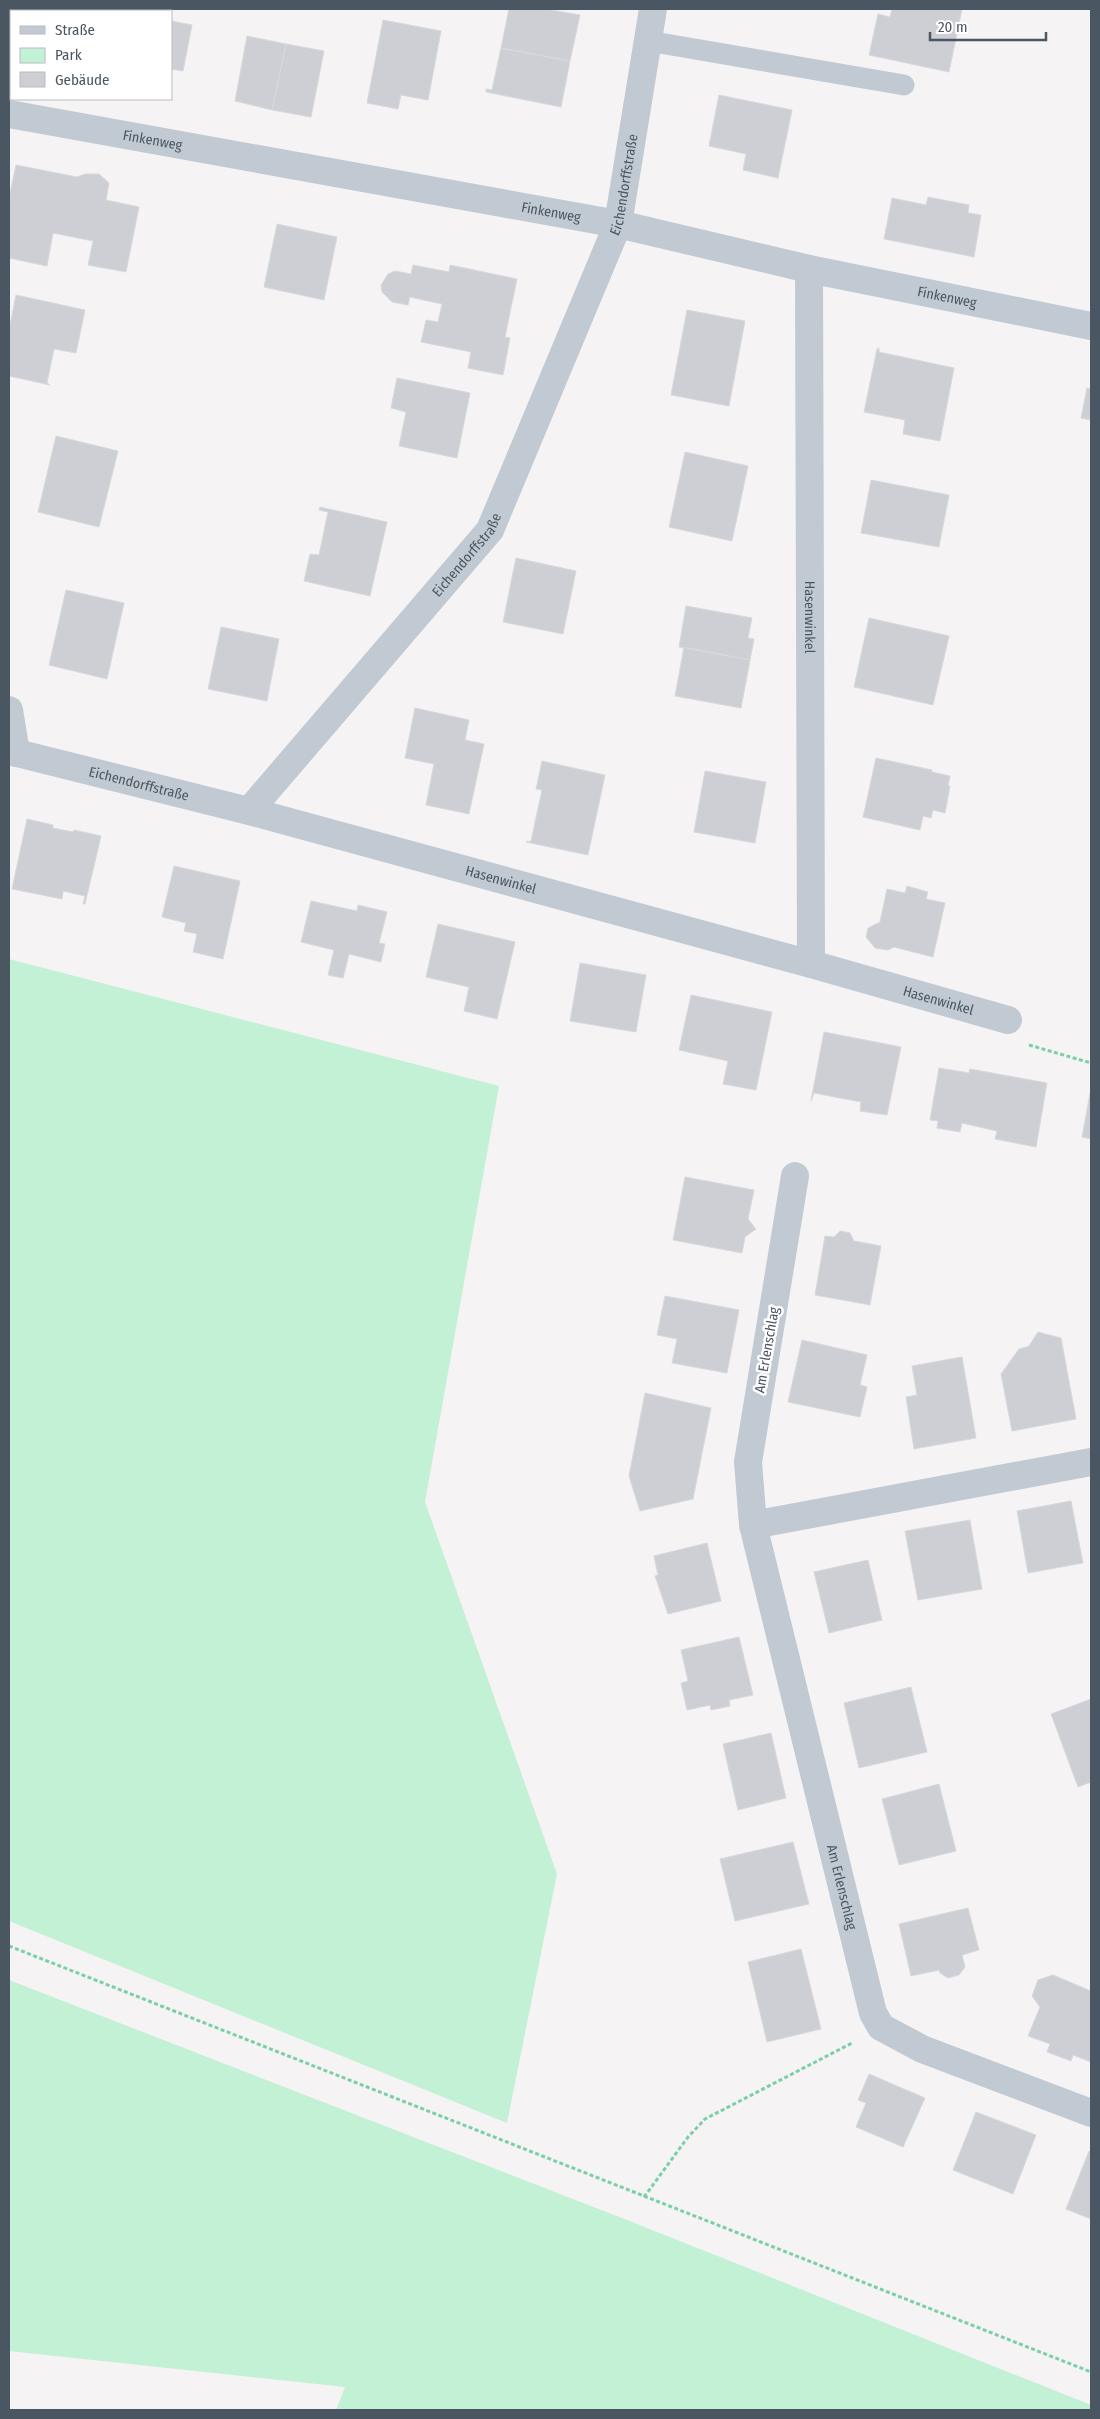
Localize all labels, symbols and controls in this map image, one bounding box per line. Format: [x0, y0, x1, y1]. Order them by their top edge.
legend [10, 10, 172, 100]
scale bar [930, 10, 1046, 42]
text: 20 m [938, 18, 968, 36]
text: Straße [55, 21, 95, 39]
text: Park [55, 46, 82, 64]
text: Gebäude [55, 71, 110, 89]
street label: Finkenweg [122, 126, 184, 154]
street label: Eichendorffstraße [606, 133, 641, 238]
street label: Finkenweg [520, 198, 583, 226]
street label: Finkenweg [916, 283, 979, 311]
street label: Eichendorffstraße [428, 510, 505, 600]
street label: Hasenwinkel [801, 581, 819, 654]
street label: Eichendorffstraße [87, 763, 191, 804]
street label: Hasenwinkel [464, 862, 538, 897]
street label: Hasenwinkel [901, 982, 976, 1018]
street label: Am Erlenschlag [751, 1305, 783, 1394]
street label: Am Erlenschlag [823, 1843, 861, 1932]

